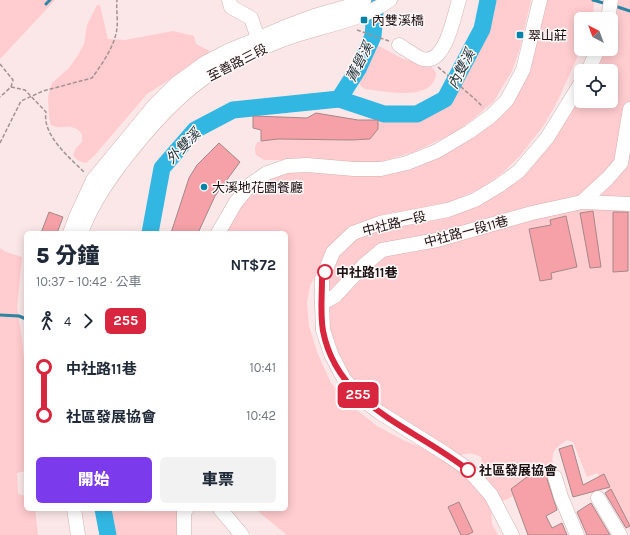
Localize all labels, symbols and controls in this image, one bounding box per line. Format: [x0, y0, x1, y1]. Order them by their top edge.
north arrow [574, 12, 618, 56]
map controls [574, 12, 618, 108]
place label: 內雙溪橋 [372, 13, 424, 28]
marker: 內雙溪橋 [359, 15, 369, 25]
place label: 翠山莊 [528, 28, 567, 43]
marker: 翠山莊 [515, 30, 525, 40]
water label: 菁礐溪 [342, 38, 377, 85]
street label: 至善路三段 [205, 41, 270, 84]
water label: 內雙溪 [444, 45, 479, 92]
button: locate [574, 64, 618, 108]
water label: 外雙溪 [163, 124, 205, 167]
place label: 大溪地花園餐廳 [212, 180, 303, 195]
marker: 大溪地花園餐廳 [199, 182, 209, 192]
street label: 中社路一段 [361, 208, 427, 239]
street label: 中社路一段11巷 [422, 213, 510, 250]
text: 5 分鐘 [36, 243, 99, 269]
text: NT$72 [230, 256, 276, 274]
marker: 中社路11巷 [317, 264, 333, 280]
place label: 中社路11巷 [336, 265, 398, 280]
text: 10:37 – 10:42 · 公車 [36, 274, 141, 289]
icon: walk [36, 310, 58, 332]
icon: forward [77, 310, 99, 332]
text: 255 [113, 312, 138, 329]
text: 4 [64, 314, 71, 329]
text: 中社路11巷 [66, 360, 137, 378]
text: 10:41 [249, 360, 276, 375]
line badge: 255 [335, 382, 381, 408]
text: 255 [346, 386, 370, 403]
text: 社區發展協會 [66, 408, 156, 426]
text: 10:42 [246, 408, 276, 423]
button: 開始 [36, 457, 152, 503]
button: 車票 [160, 457, 276, 503]
marker: 社區發展協會 [460, 462, 476, 478]
place label: 社區發展協會 [479, 463, 558, 478]

